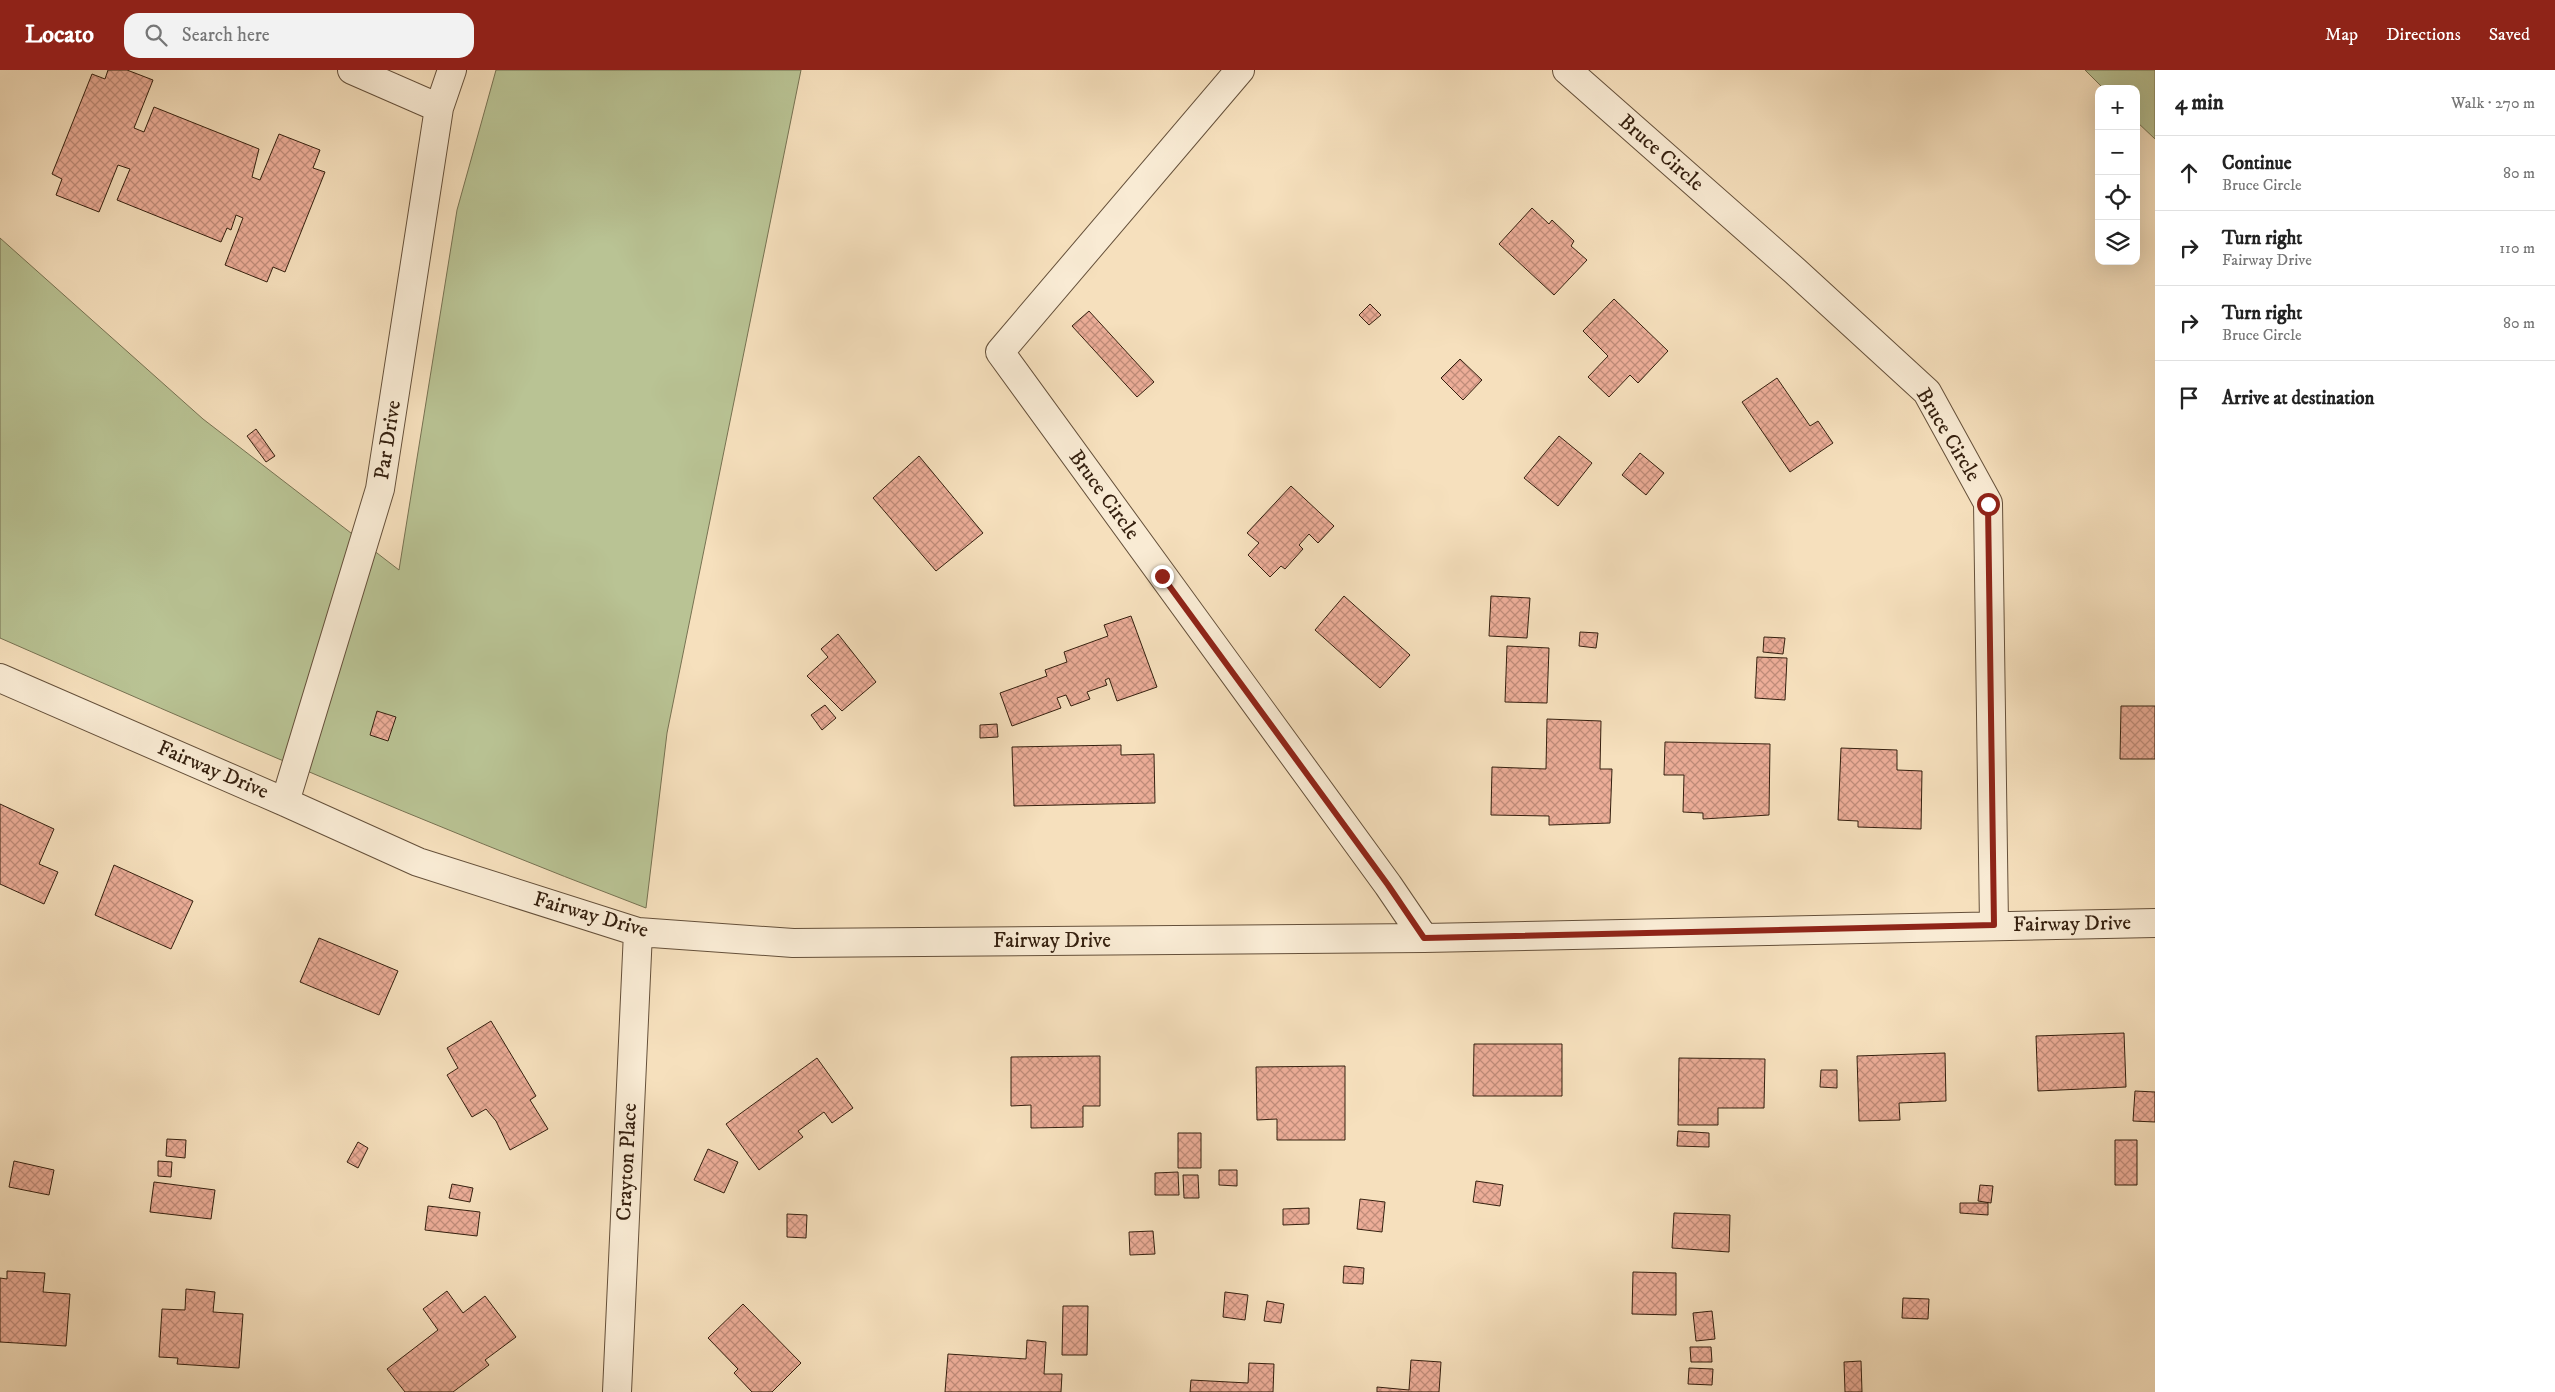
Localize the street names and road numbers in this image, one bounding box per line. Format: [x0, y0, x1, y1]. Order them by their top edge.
street label: Bruce Circle [1613, 109, 1709, 197]
street label: Bruce Circle [1910, 384, 1986, 487]
street label: Par Drive [369, 398, 407, 482]
street label: Bruce Circle [1063, 445, 1145, 545]
street label: Fairway Drive [154, 735, 273, 805]
street label: Fairway Drive [531, 886, 652, 944]
street label: Fairway Drive [2013, 910, 2132, 938]
street label: Fairway Drive [993, 928, 1111, 954]
street label: Crayton Place [611, 1102, 643, 1222]

